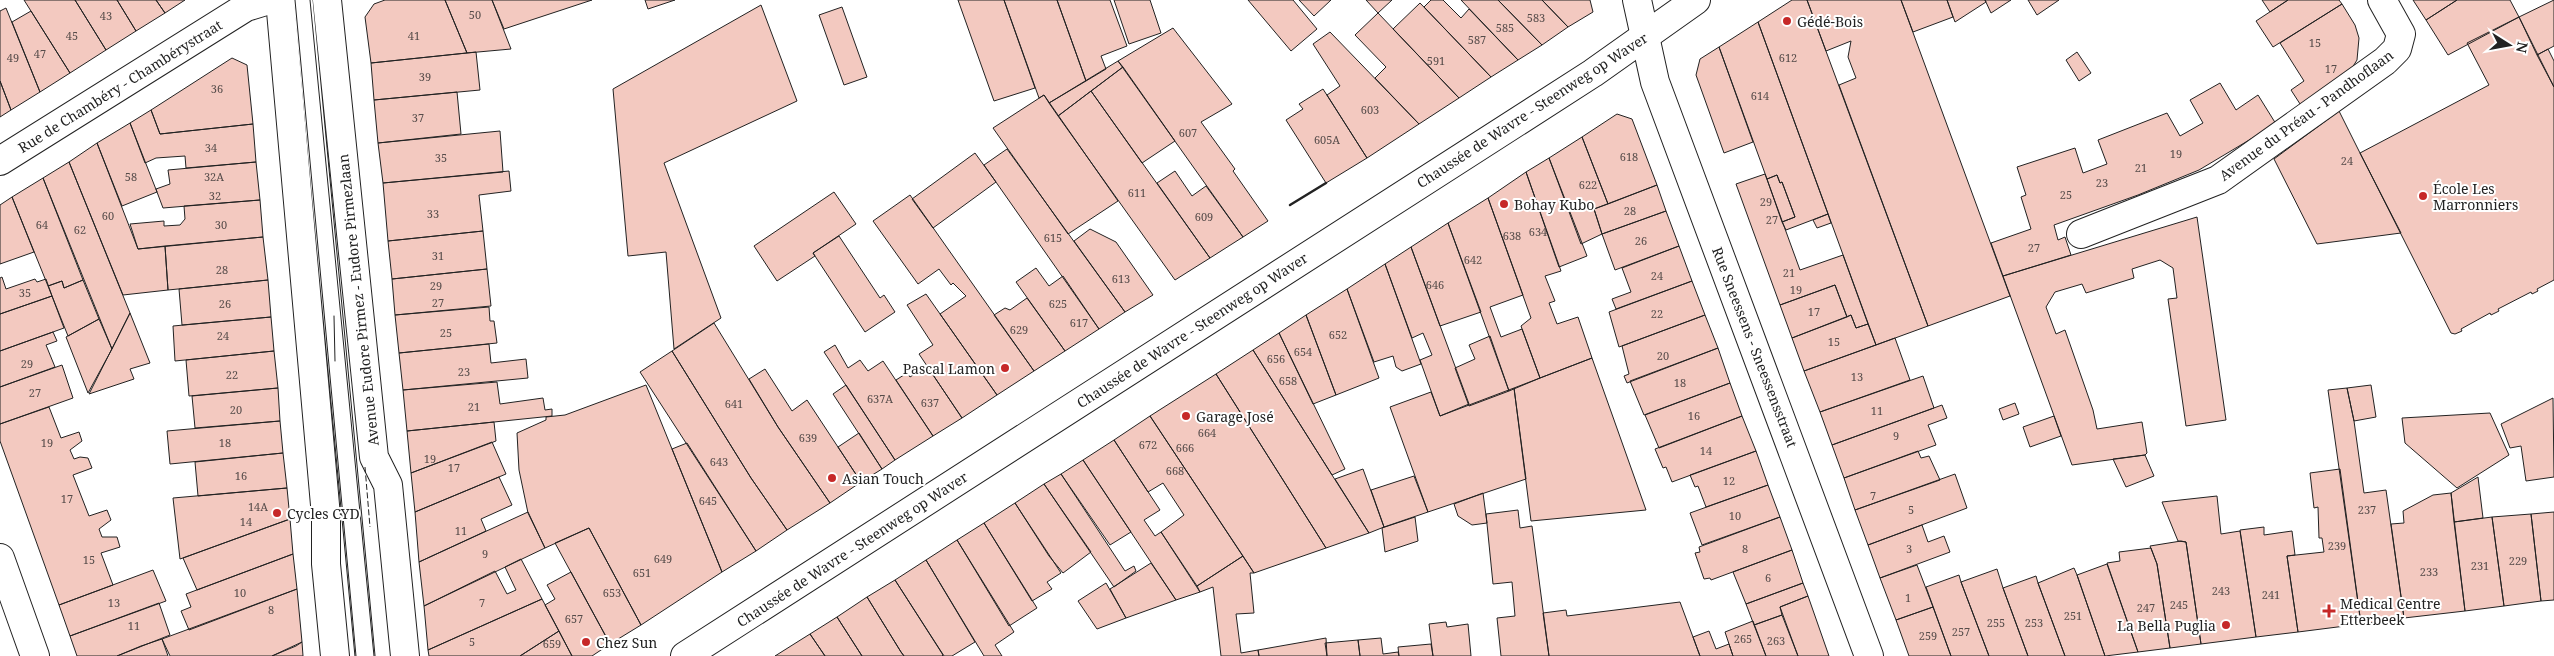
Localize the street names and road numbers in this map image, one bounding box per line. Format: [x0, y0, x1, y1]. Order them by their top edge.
street label: Rue de Chambéry - Chambérystraat [14, 15, 226, 157]
street label: Chaussée de Wavre - Steenweg op Waver [1413, 28, 1652, 192]
street label: Avenue du Préau - Pandhoflaan [2215, 45, 2397, 185]
street label: Avenue Eudore Pirmez - Eudore Pirmezlaan [333, 153, 383, 447]
street label: Rue Sneessens - Sneessensstraat [1708, 244, 1802, 450]
street label: Chaussée de Wavre - Steenweg op Waver [1073, 248, 1312, 412]
street label: Chaussée de Wavre - Steenweg op Waver [733, 467, 972, 631]

